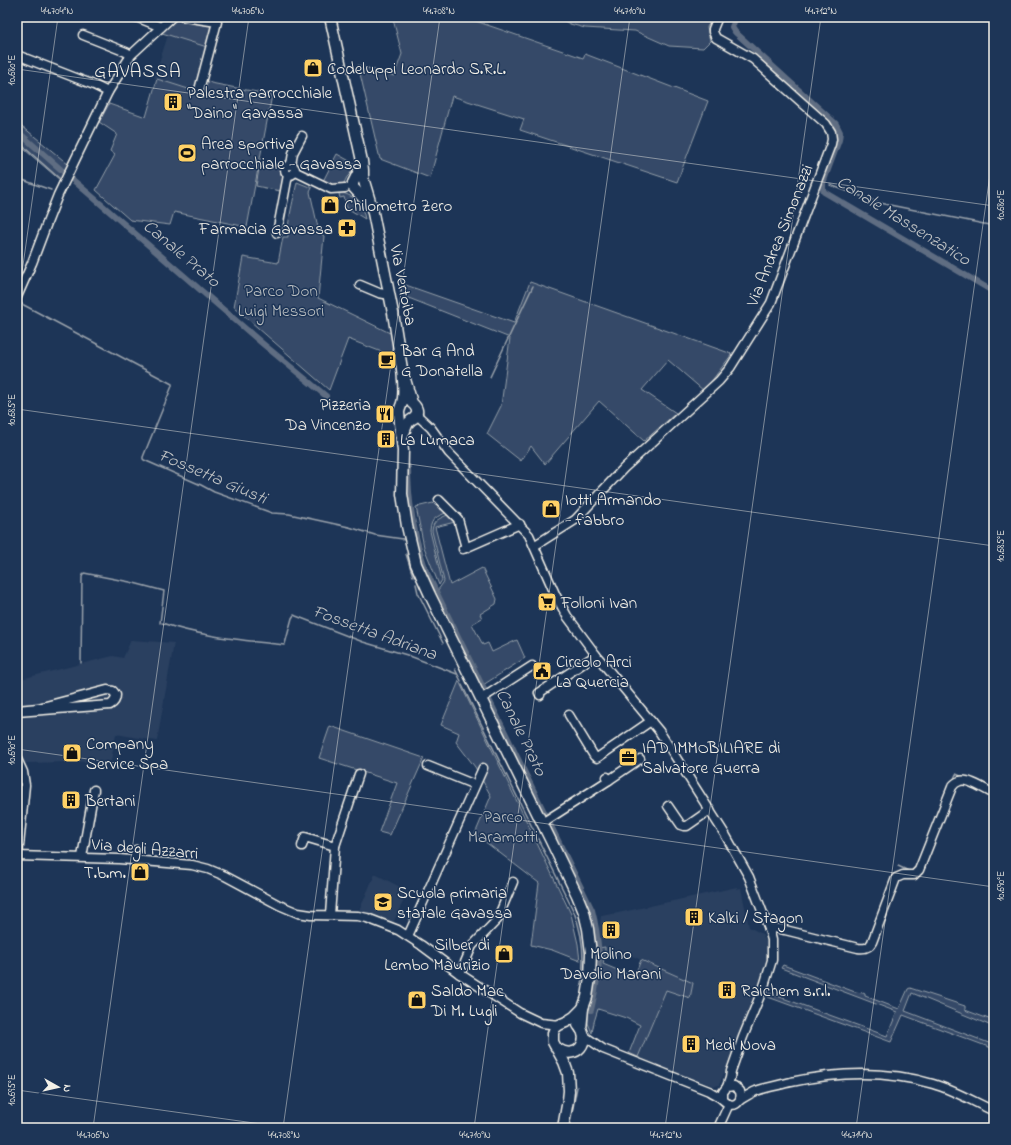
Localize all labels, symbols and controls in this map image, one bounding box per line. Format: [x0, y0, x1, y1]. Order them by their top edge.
text: 44.704°N [41, 4, 73, 19]
text: 44.706°N [232, 4, 265, 19]
text: 44.708°N [423, 4, 455, 19]
text: 44.710°N [614, 4, 646, 19]
text: 44.712°N [805, 4, 837, 19]
text: 10.680°E [5, 55, 20, 85]
shop icon: Codeluppi Leonardo S.R.L. [302, 57, 324, 79]
place label: Codeluppi Leonardo S.R.L. [327, 57, 506, 82]
district label: GAVASSA [94, 59, 182, 86]
place label: Palestra parrocchiale "Daino" Gavassa [187, 81, 333, 126]
building icon: Palestra parrocchiale "Daino" Gavassa [162, 91, 184, 113]
place label: Area sportiva parrocchiale - Gavassa [201, 132, 362, 177]
sports icon: Area sportiva parrocchiale - Gavassa [176, 142, 198, 164]
street label: Via Andrea Simonazzi [740, 161, 820, 311]
water label: Canale Massenzatico [831, 170, 975, 274]
text: 10.680°E [994, 190, 1009, 220]
shop icon: Chilometro Zero [319, 194, 341, 216]
place label: Chilometro Zero [344, 194, 453, 219]
water label: Canale Prato [136, 214, 225, 295]
place label: Farmacia Gavassa [198, 217, 333, 242]
pharmacy icon: Farmacia Gavassa [336, 217, 358, 239]
street label: Via Vertoiba [382, 242, 423, 328]
park label: Parco Don Luigi Messori [238, 279, 324, 326]
place label: Bar G And G Donatella [400, 339, 483, 384]
cafe icon: Bar G And G Donatella [376, 349, 398, 371]
place label: Pizzeria Da Vincenzo [284, 393, 371, 438]
text: 10.685°E [5, 394, 20, 426]
restaurant icon: Pizzeria Da Vincenzo [374, 403, 396, 425]
building icon: La Lumaca [375, 428, 397, 450]
place label: La Lumaca [400, 428, 475, 453]
water label: Fossetta Giusti [154, 443, 272, 513]
place label: Iotti Armando - fabbro [565, 488, 662, 533]
shop icon: Iotti Armando - fabbro [540, 498, 562, 520]
text: 10.685°E [994, 530, 1009, 562]
supermarket icon: Folloni Ivan [536, 591, 558, 613]
place label: Folloni Ivan [560, 591, 637, 616]
water label: Fossetta Adriana [309, 599, 440, 668]
place label: Circolo Arci La Quercia [556, 650, 632, 695]
public building icon: Circolo Arci La Quercia [531, 660, 553, 682]
water label: Canale Prato [488, 685, 553, 781]
place label: Company Service Spa [86, 732, 168, 777]
text: 10.690°E [5, 735, 20, 765]
place label: IAD IMMOBILIARE di Salvatore Guerra [642, 736, 781, 781]
shop icon: Company Service Spa [61, 742, 83, 764]
office icon: IAD IMMOBILIARE di Salvatore Guerra [617, 746, 639, 768]
building icon: Bertani [60, 789, 82, 811]
place label: Bertani [84, 789, 136, 814]
park label: Parco Maramotti [468, 805, 538, 850]
street label: Via degli Azzarri [89, 832, 199, 869]
place label: T.b.m. [84, 861, 127, 886]
shop icon: T.b.m. [129, 861, 151, 883]
text: 10.690°E [994, 871, 1009, 901]
place label: Scuola primaria statale Gavassa [397, 881, 512, 926]
school or university icon: Scuola primaria statale Gavassa [372, 891, 394, 913]
building icon: Kalki / Stagon [683, 906, 705, 928]
place label: Kalki / Stagon [708, 906, 803, 933]
building icon: Molino Davolio Marani [600, 919, 622, 941]
place label: Silber di Lembo Maurizio [384, 933, 490, 978]
place label: Molino Davolio Marani [560, 942, 661, 987]
shop icon: Silber di Lembo Maurizio [493, 943, 515, 965]
place label: Saldo Mac Di M. Lugli [430, 979, 504, 1026]
building icon: Raichem s.r.l. [716, 979, 738, 1001]
place label: Raichem s.r.l. [741, 979, 831, 1004]
shop icon: Saldo Mac Di M. Lugli [406, 989, 428, 1011]
building icon: Medi Nova [680, 1033, 702, 1055]
place label: Medi Nova [705, 1033, 776, 1058]
north arrow [38, 1067, 78, 1107]
text: 10.695°E [5, 1074, 20, 1106]
text: N [58, 1083, 75, 1093]
text: 44.706°N [77, 1128, 110, 1143]
text: 44.708°N [268, 1128, 300, 1143]
text: 44.710°N [459, 1128, 491, 1143]
text: 44.712°N [650, 1128, 682, 1143]
text: 44.714°N [841, 1128, 873, 1143]

